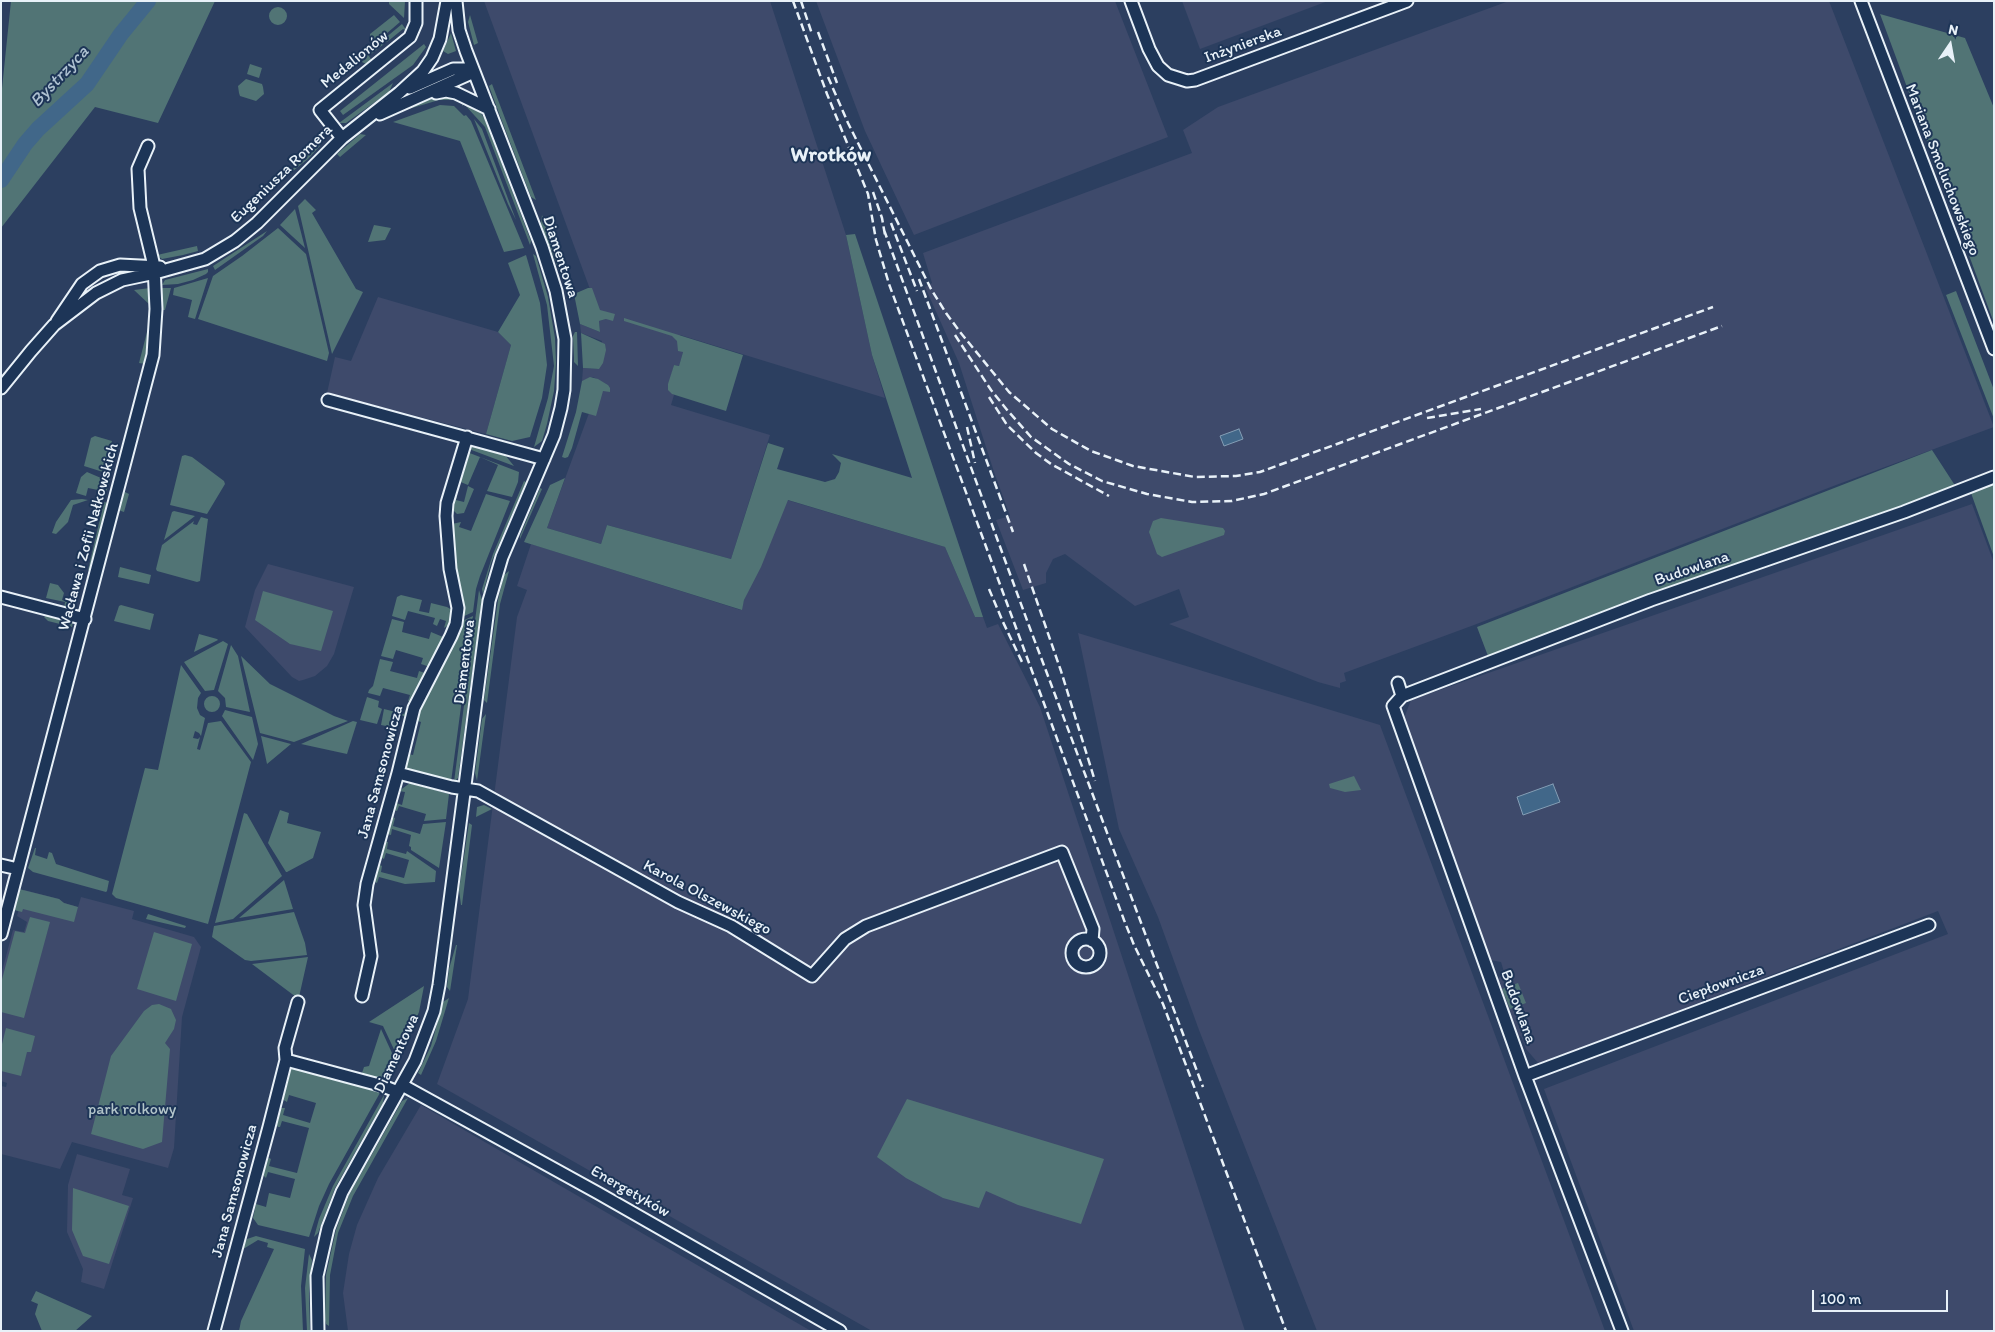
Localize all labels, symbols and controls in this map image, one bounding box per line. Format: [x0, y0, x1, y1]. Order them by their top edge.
north arrow [1925, 20, 1975, 70]
text: N [1947, 21, 1960, 39]
street label: Inżynierska [1202, 22, 1284, 68]
street label: Medalionów [317, 27, 393, 93]
water label: Bystrzyca [26, 42, 94, 112]
street label: Mariana Smoluchowskiego [1900, 81, 1984, 259]
street label: Eugeniusza Romera [227, 121, 337, 227]
district label: Wrotków [791, 143, 871, 169]
street label: Diamentowa [538, 214, 582, 300]
street label: Wacława i Zofii Nałkowskich [55, 441, 123, 633]
street label: Budowlana [1652, 547, 1732, 591]
street label: Diamentowa [450, 619, 480, 705]
street label: Jana Samsonowicza [354, 703, 408, 841]
street label: Karola Olszewskiego [640, 856, 774, 940]
street label: Ciepłownicza [1675, 961, 1767, 1009]
street label: Budowlana [1496, 967, 1540, 1047]
street label: Diamentowa [370, 1011, 424, 1097]
park label: park rolkowy [88, 1100, 176, 1120]
street label: Jana Samsonowicza [208, 1122, 262, 1260]
street label: Energetyków [587, 1162, 673, 1222]
scale bar [1815, 1280, 1951, 1312]
text: 100 m [1820, 1290, 1861, 1308]

